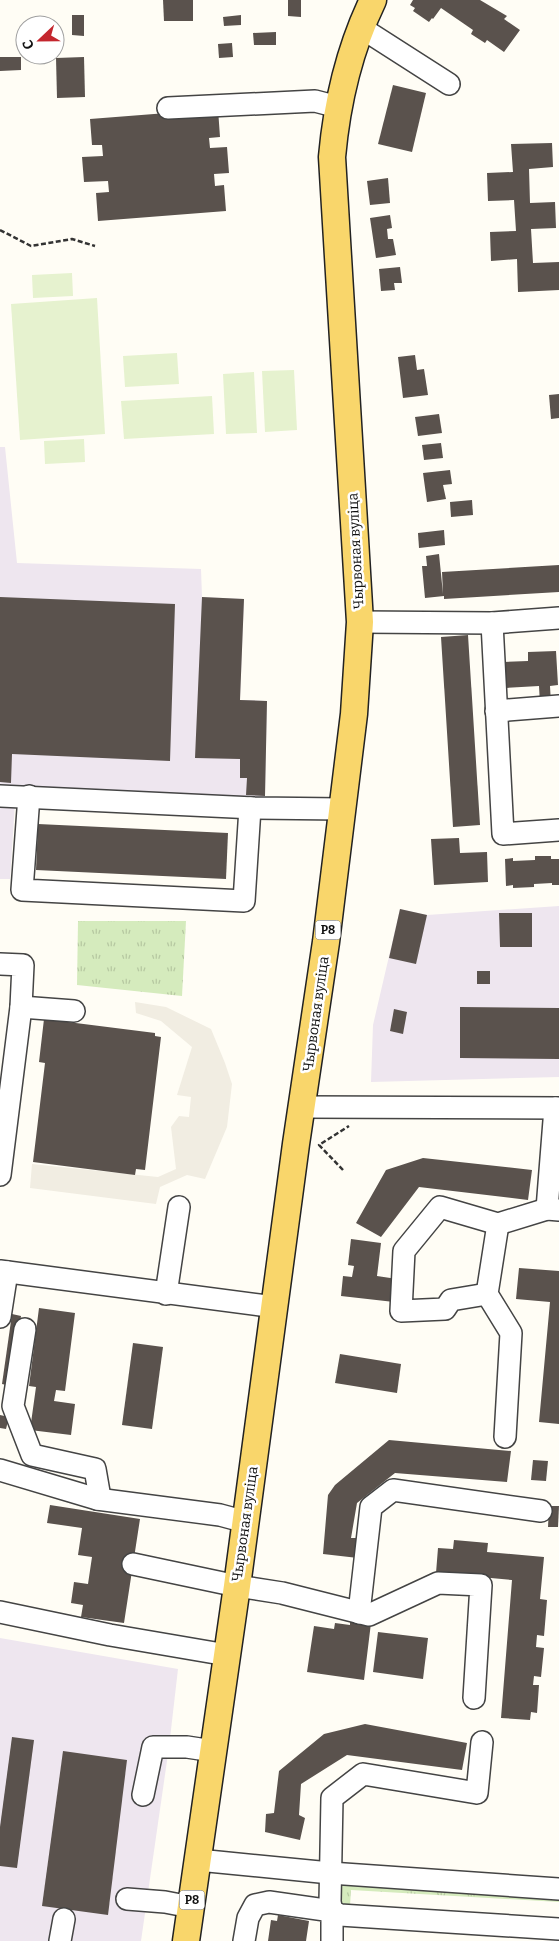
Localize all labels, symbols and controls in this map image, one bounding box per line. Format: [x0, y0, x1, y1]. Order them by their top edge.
north arrow [15, 15, 65, 65]
text: С [19, 37, 38, 52]
street label: Чырвоная вуліца [344, 492, 368, 610]
road number: Р8 [316, 920, 340, 940]
street label: Чырвоная вуліца [299, 955, 333, 1073]
street label: Чырвоная вуліца [228, 1465, 262, 1583]
road number: Р8 [180, 1890, 204, 1910]

